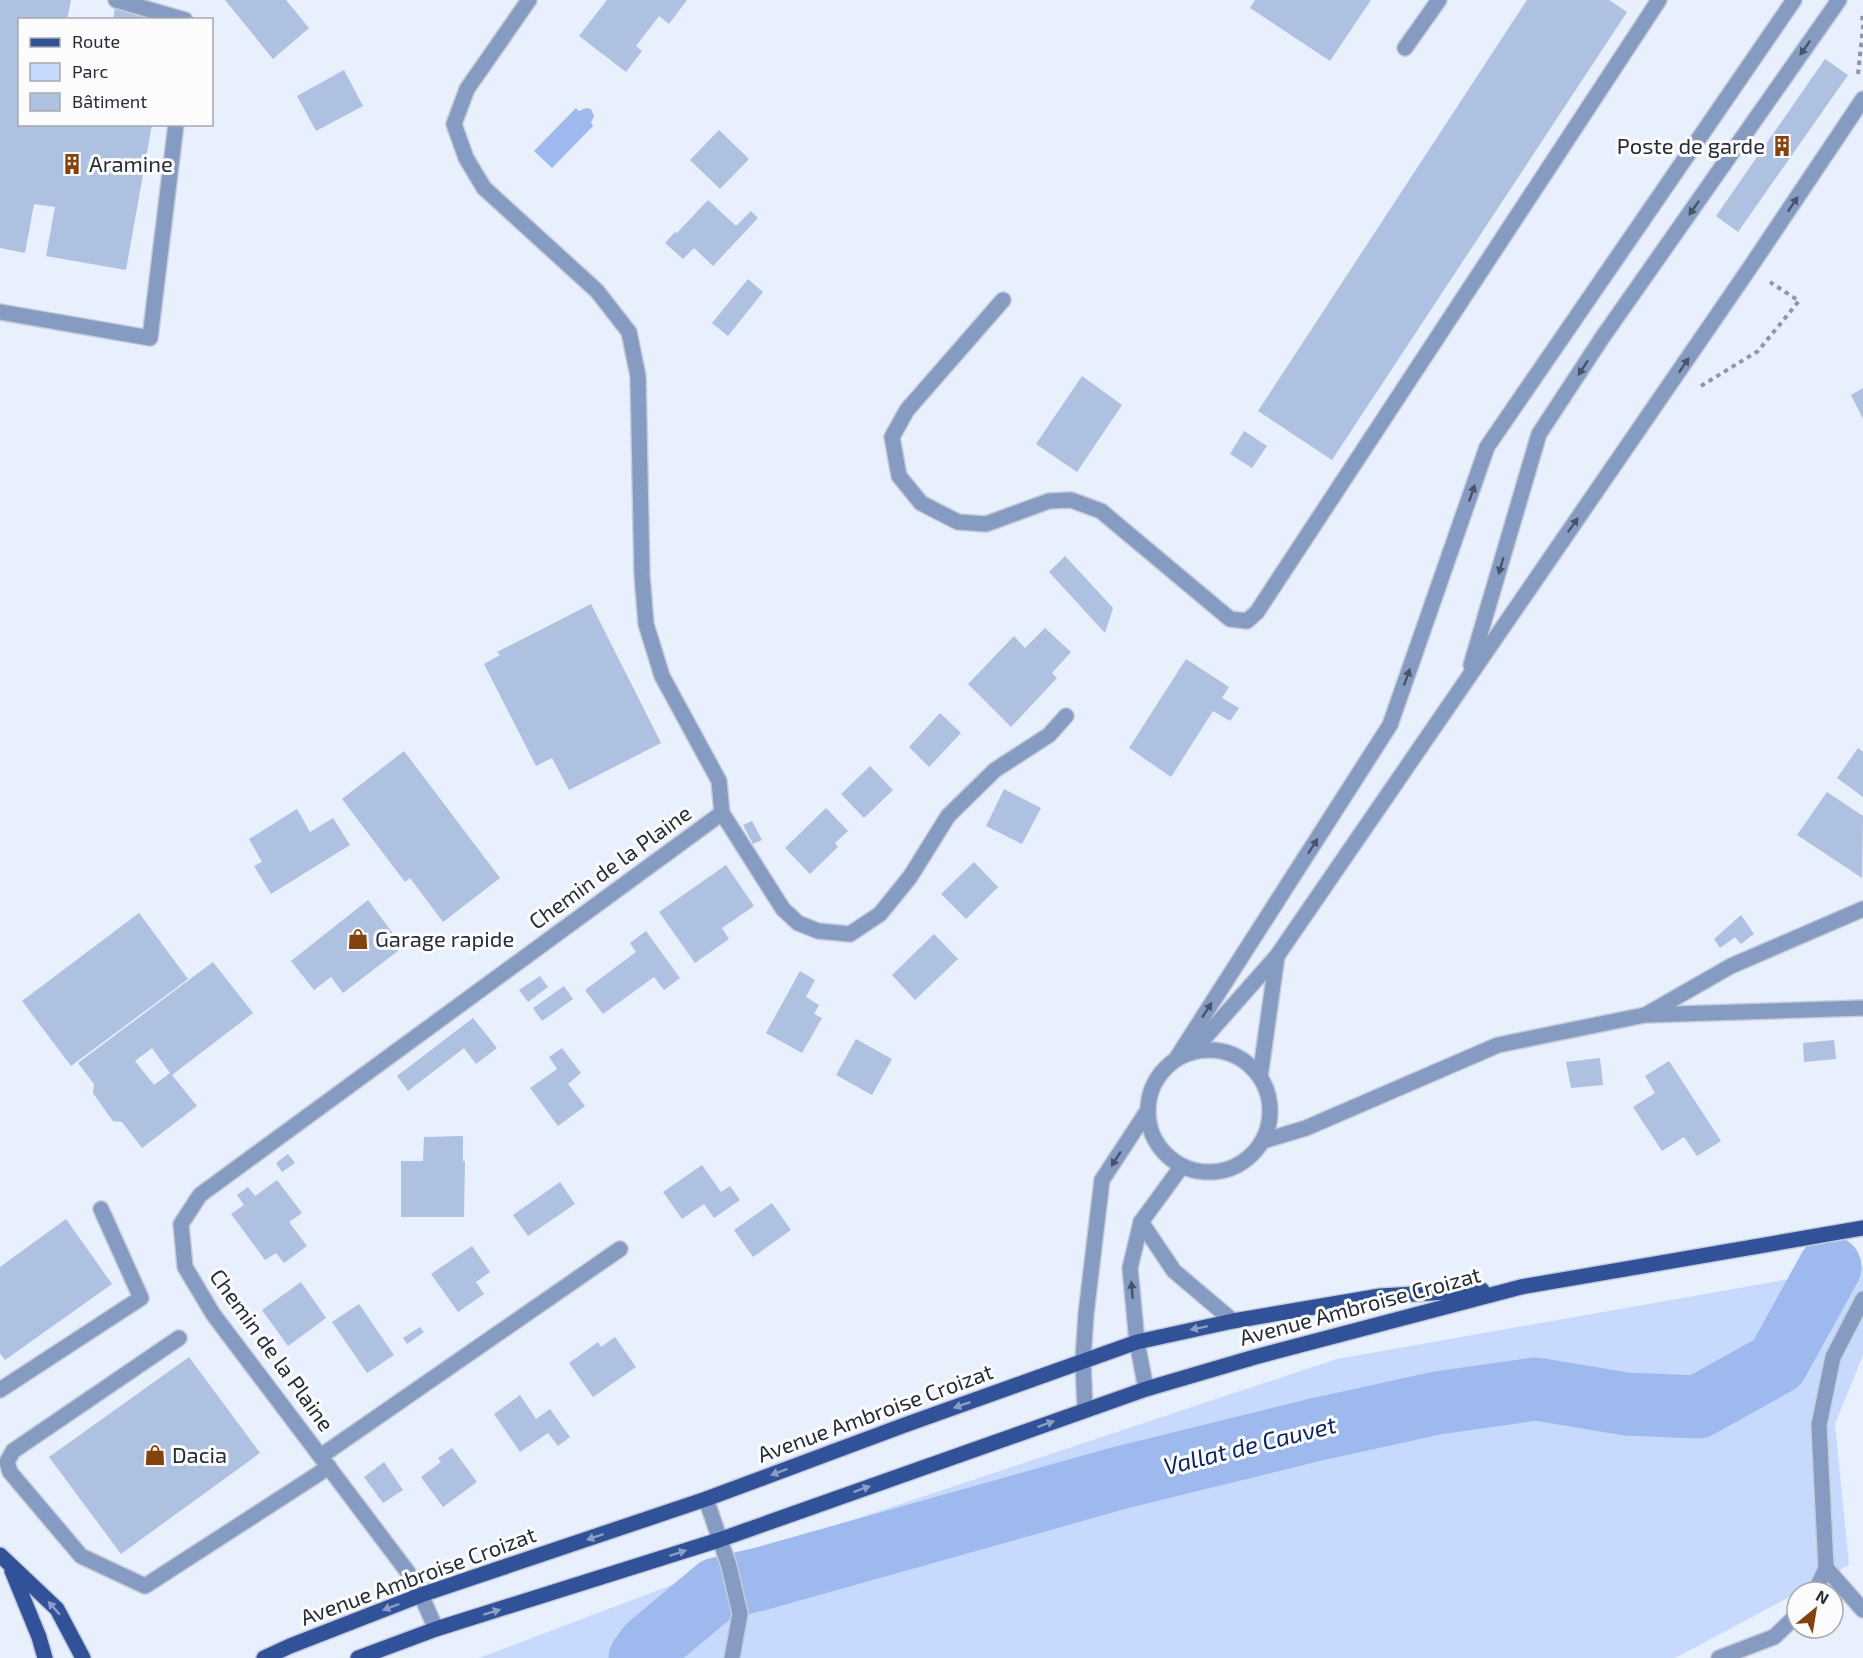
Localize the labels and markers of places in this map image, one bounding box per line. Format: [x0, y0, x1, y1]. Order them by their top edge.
place label: Poste de garde [1617, 132, 1765, 158]
building icon: Poste de garde [1770, 134, 1794, 158]
place label: Aramine [89, 150, 173, 176]
building icon: Aramine [60, 152, 84, 176]
place label: Garage rapide [375, 925, 514, 951]
shop icon: Garage rapide [346, 927, 370, 951]
place label: Dacia [172, 1441, 227, 1467]
shop icon: Dacia [143, 1443, 167, 1467]

